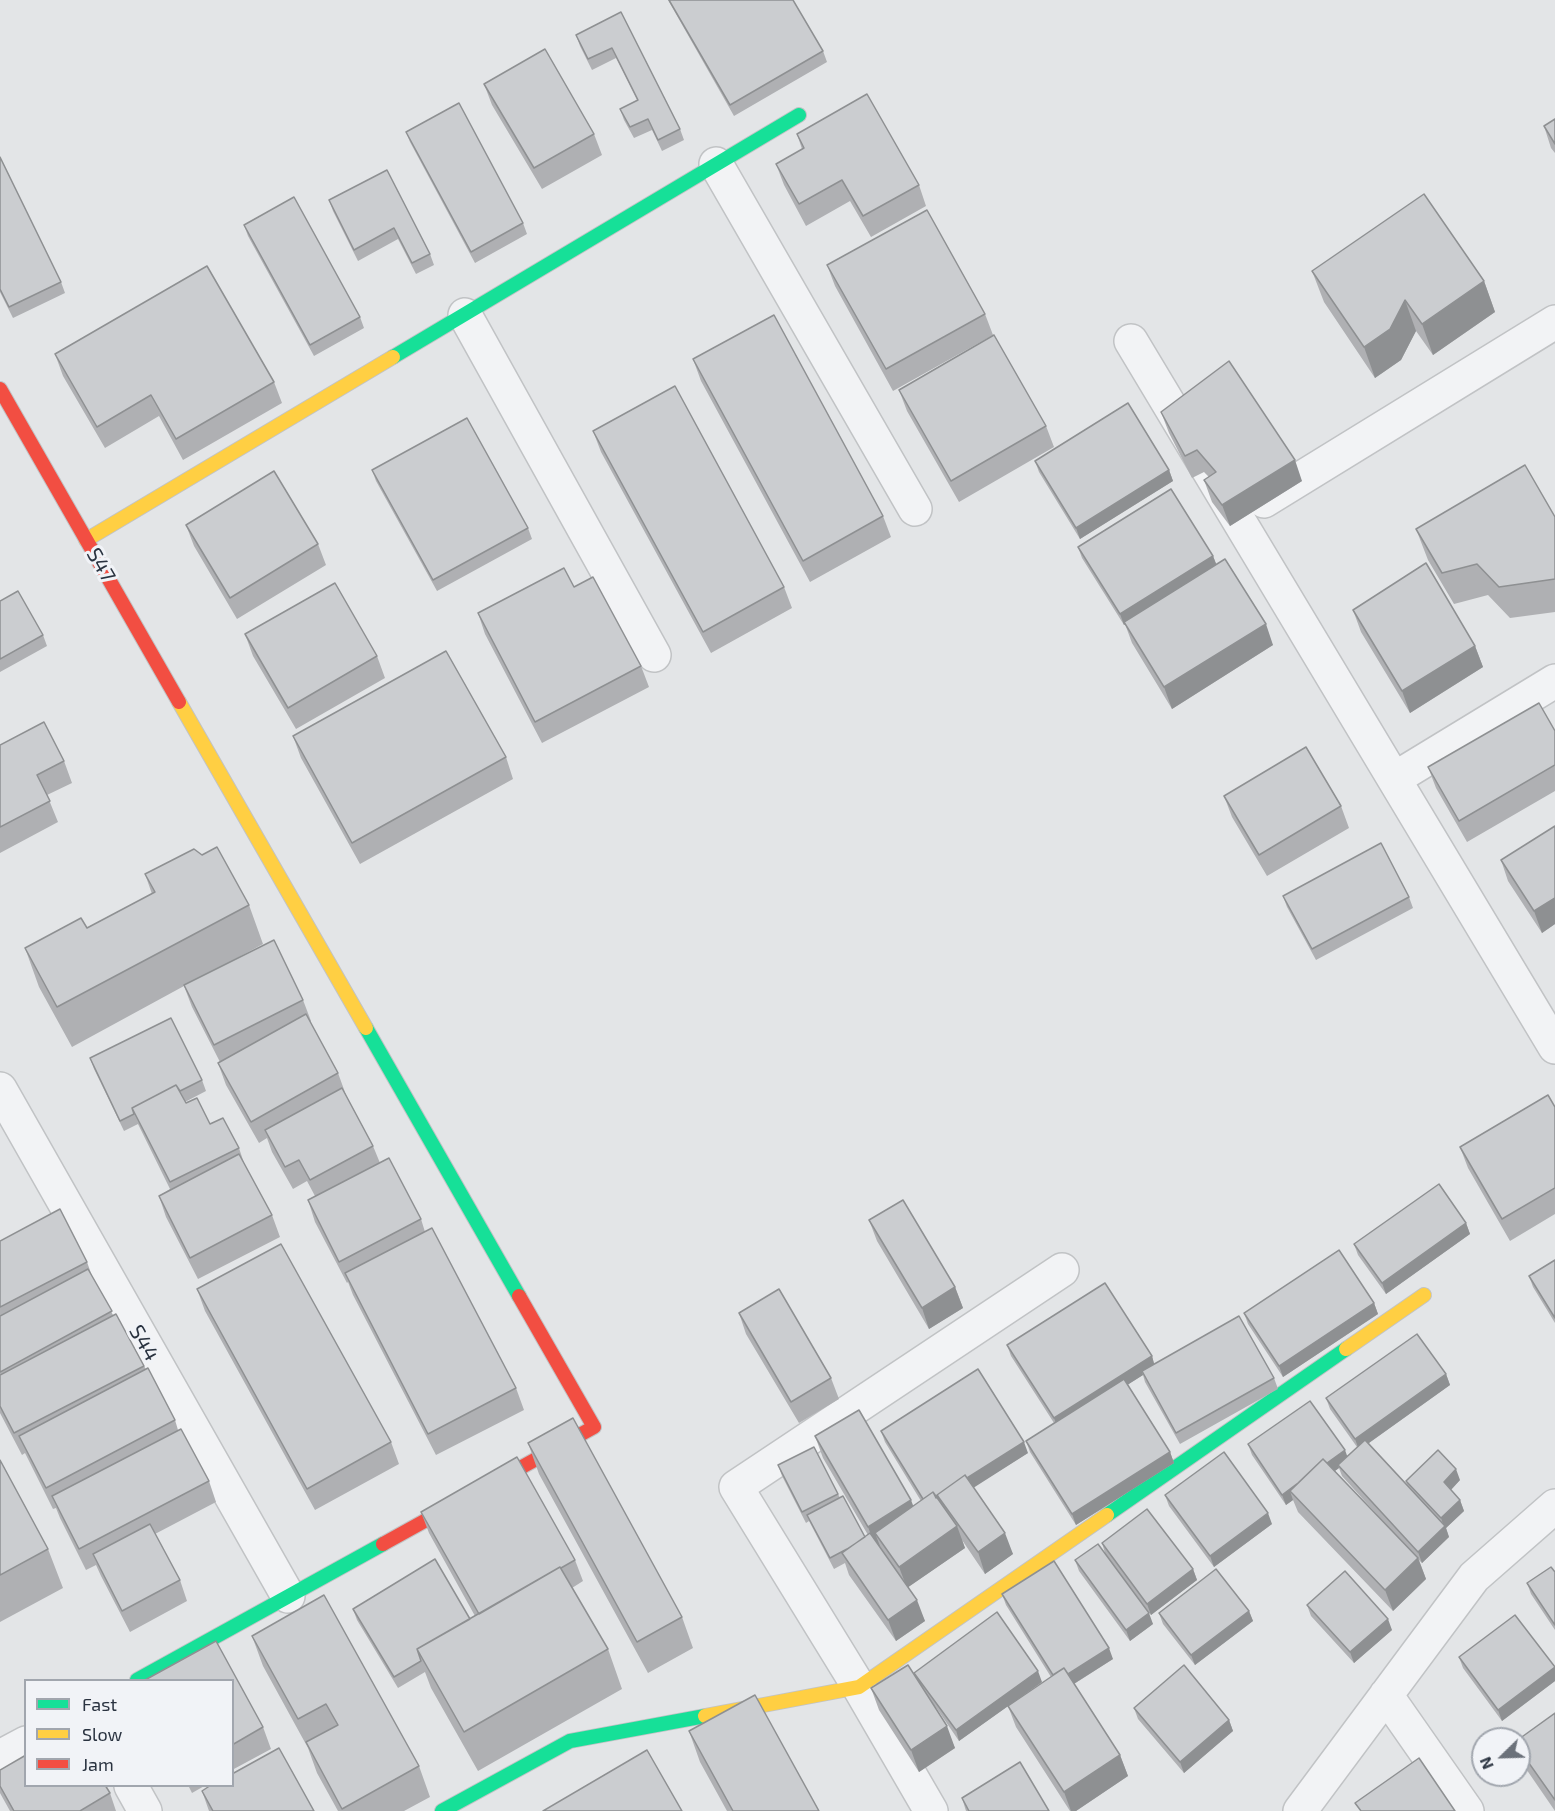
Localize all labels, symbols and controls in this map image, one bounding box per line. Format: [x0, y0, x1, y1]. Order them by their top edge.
street label: S47 [81, 543, 121, 587]
street label: S44 [124, 1320, 164, 1366]
legend [24, 1679, 234, 1787]
text: Fast [82, 1693, 117, 1715]
text: Slow [82, 1723, 122, 1745]
north arrow [1471, 1727, 1531, 1787]
text: Jam [82, 1753, 114, 1775]
text: N [1475, 1754, 1497, 1772]

